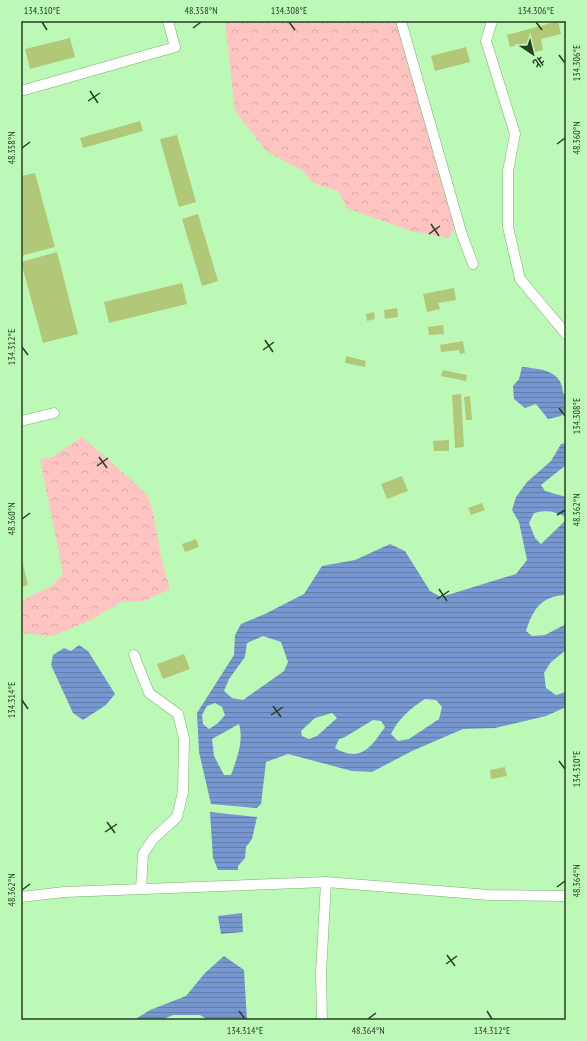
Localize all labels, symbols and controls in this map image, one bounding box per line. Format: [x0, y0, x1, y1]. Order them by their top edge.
text: 134.310°E [24, 4, 60, 17]
text: 48.358°N [184, 4, 218, 17]
text: 134.308°E [271, 4, 307, 17]
text: 134.306°E [518, 4, 554, 17]
north arrow [513, 34, 553, 74]
text: 134.306°E [570, 45, 583, 81]
text: 北 [530, 53, 547, 71]
text: 48.360°N [570, 121, 583, 155]
text: 48.358°N [5, 131, 18, 165]
text: 134.312°E [5, 329, 18, 365]
text: 134.308°E [570, 398, 583, 434]
text: 48.362°N [570, 493, 583, 527]
text: 48.360°N [5, 502, 18, 536]
text: 134.314°E [5, 682, 18, 718]
text: 134.310°E [570, 751, 583, 787]
text: 48.364°N [570, 864, 583, 898]
text: 48.362°N [5, 873, 18, 907]
text: 134.314°E [227, 1024, 263, 1037]
text: 48.364°N [351, 1024, 385, 1037]
text: 134.312°E [474, 1024, 510, 1037]

